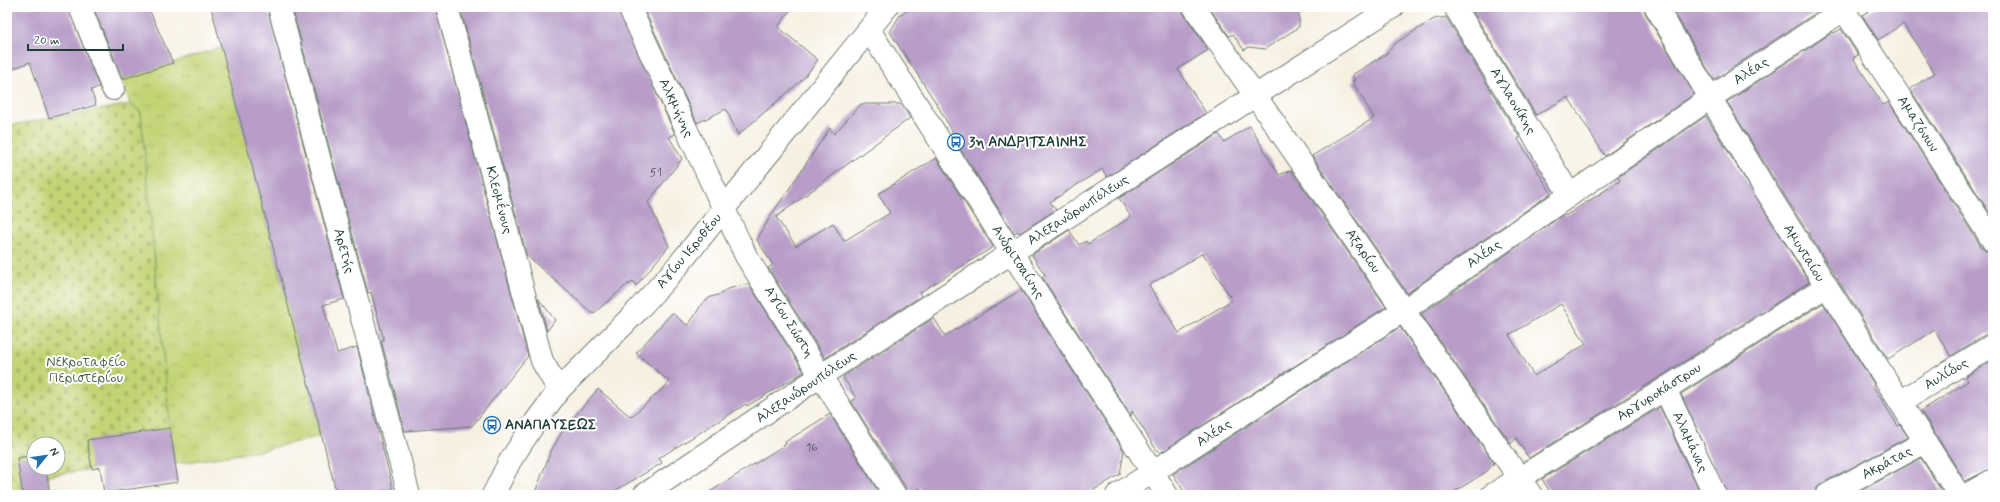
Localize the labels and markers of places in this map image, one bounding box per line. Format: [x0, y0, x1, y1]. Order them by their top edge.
bus stop icon: 3η ΑΝΔΡΙΤΣΑΙΝΗΣ [946, 132, 966, 152]
place label: 3η ΑΝΔΡΙΤΣΑΙΝΗΣ [969, 133, 1087, 151]
bus stop icon: ΑΝΑΠΑΥΣΕΩΣ [482, 415, 502, 435]
place label: ΑΝΑΠΑΥΣΕΩΣ [505, 416, 597, 434]

